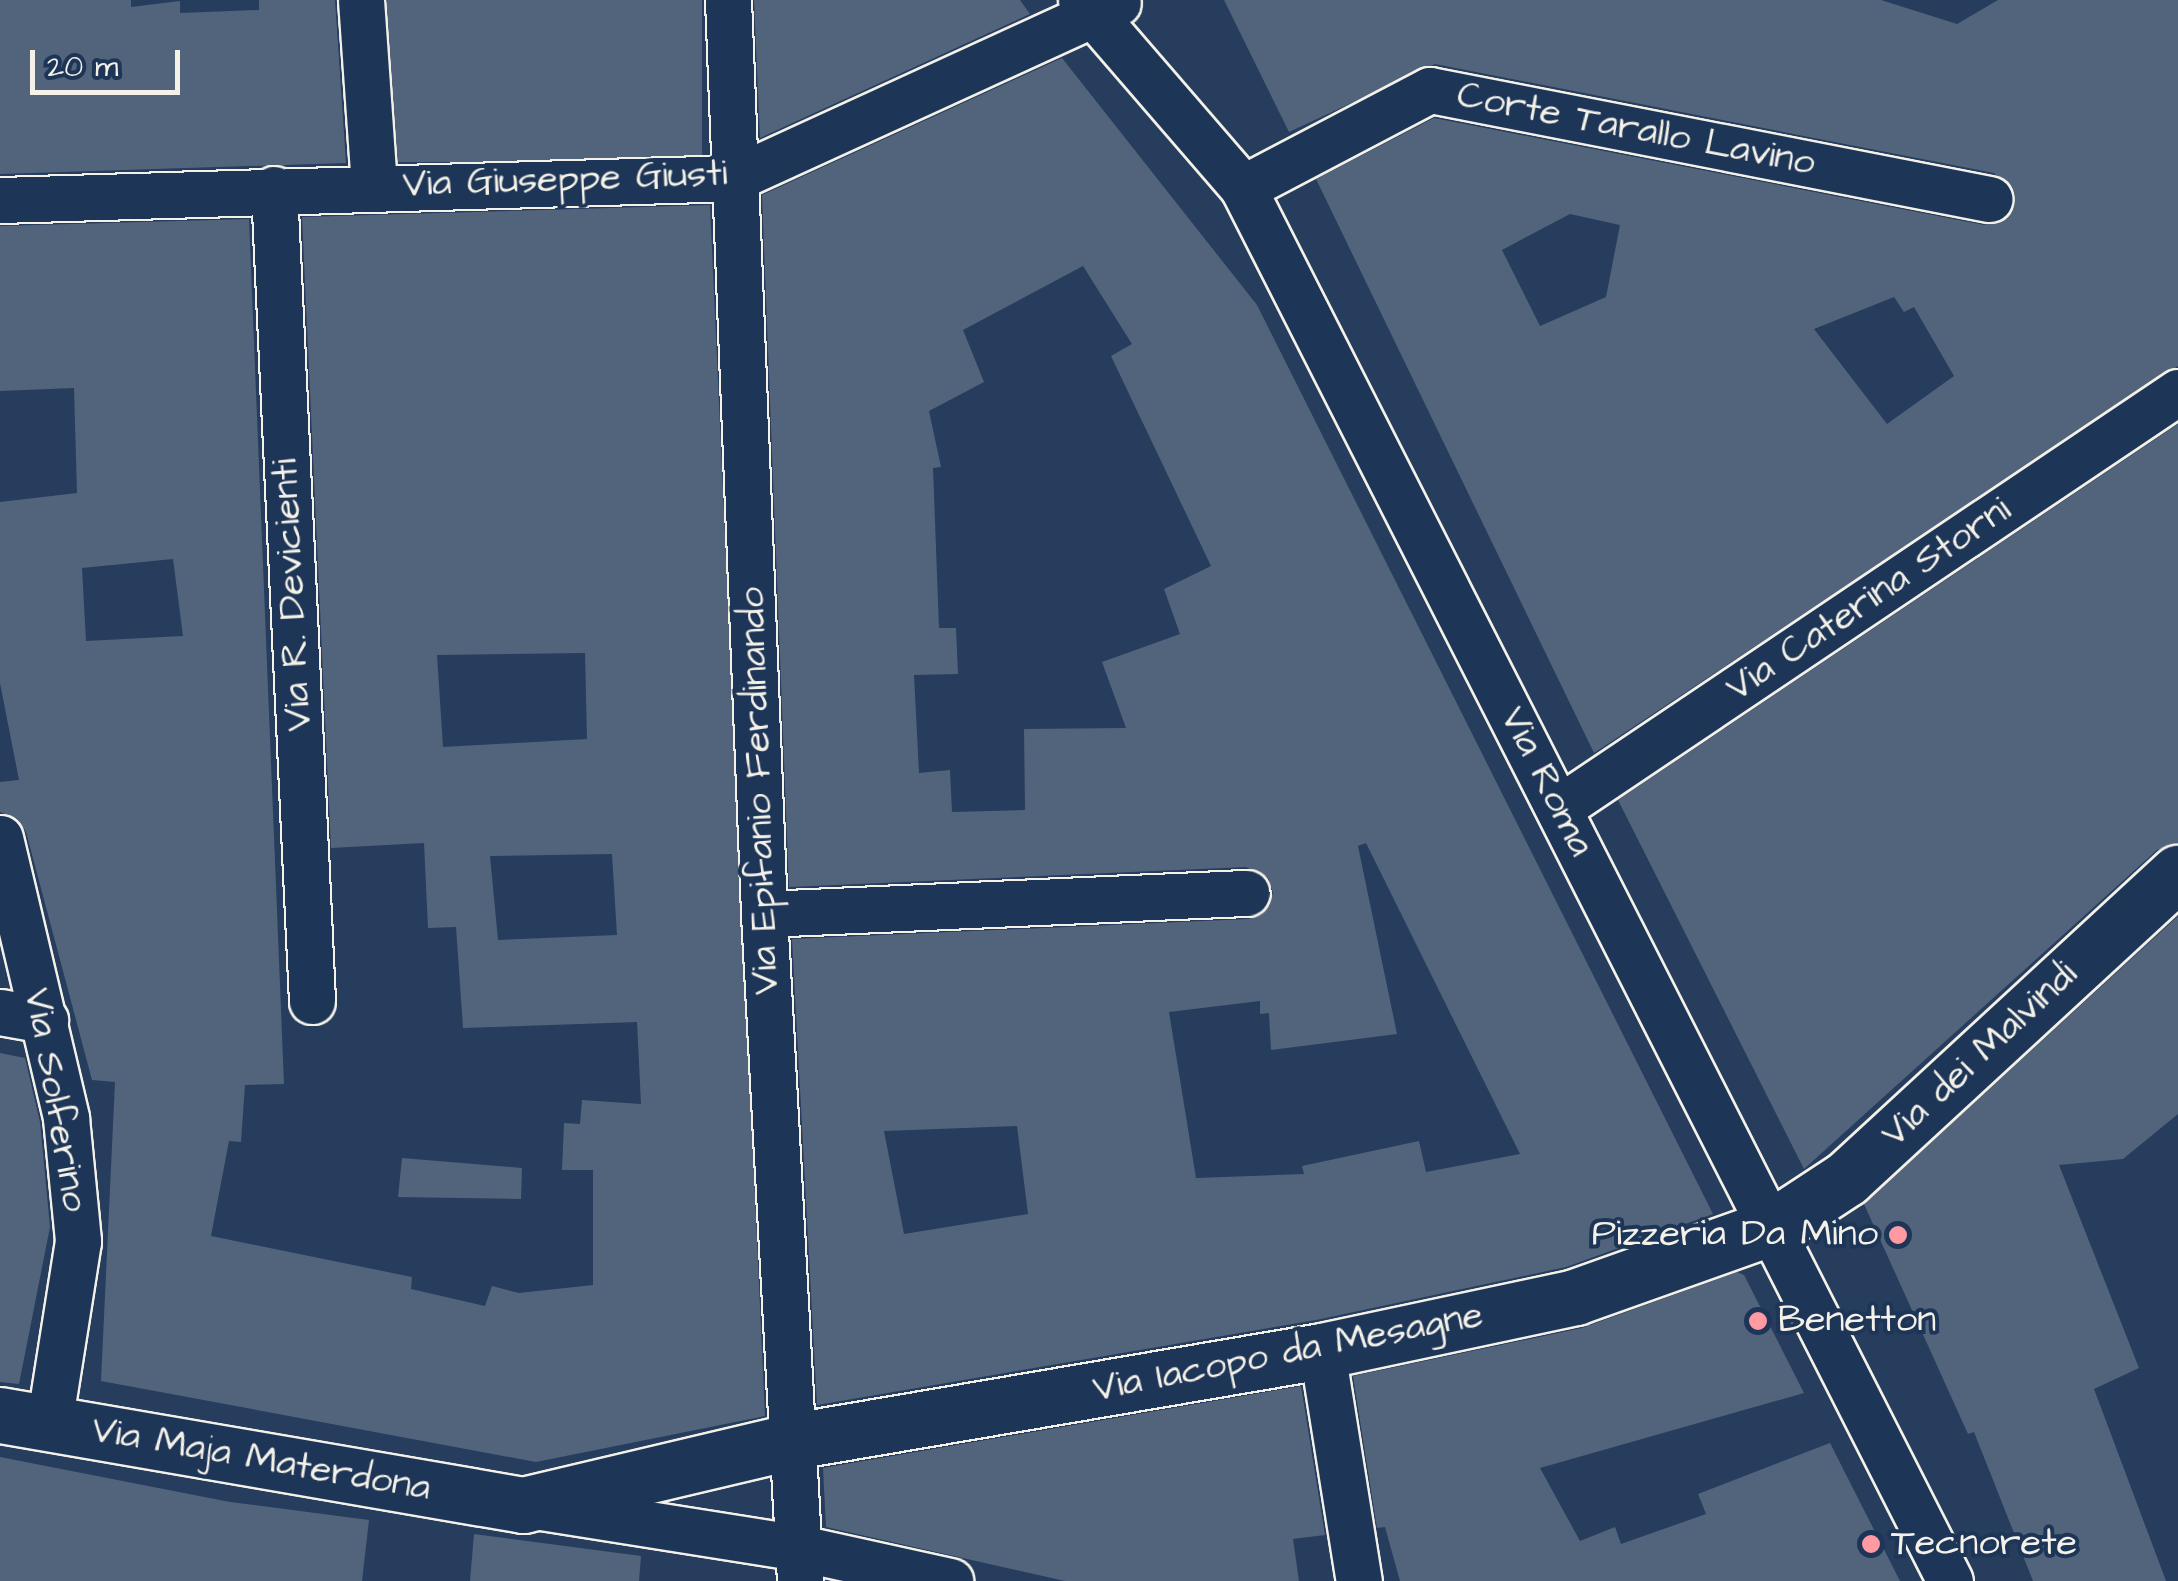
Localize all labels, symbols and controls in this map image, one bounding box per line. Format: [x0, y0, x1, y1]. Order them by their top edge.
scale bar [35, 30, 185, 92]
text: 20 m [47, 46, 118, 88]
street label: Corte Tarallo Lavino [1453, 73, 1819, 187]
street label: Via Giuseppe Giusti [402, 152, 728, 208]
street label: Via R. Devicienti [263, 458, 323, 732]
street label: Via Caterina Storni [1718, 488, 2020, 712]
street label: Via Epifanio Ferdinando [730, 586, 790, 996]
street label: Via Roma [1489, 700, 1603, 864]
street label: Via dei Malvindi [1872, 953, 2088, 1157]
street label: Via Solferino [13, 985, 97, 1215]
place label: Pizzeria Da Mino [1592, 1212, 1878, 1258]
marker: Pizzeria Da Mino [1887, 1224, 1909, 1246]
street label: Via Iacopo da Mesagne [1089, 1293, 1487, 1413]
place label: Benetton [1778, 1298, 1936, 1344]
marker: Benetton [1747, 1310, 1769, 1332]
street label: Via Maja Materdona [88, 1408, 434, 1512]
place label: Tecnorete [1891, 1521, 2077, 1567]
marker: Tecnorete [1860, 1533, 1882, 1555]

